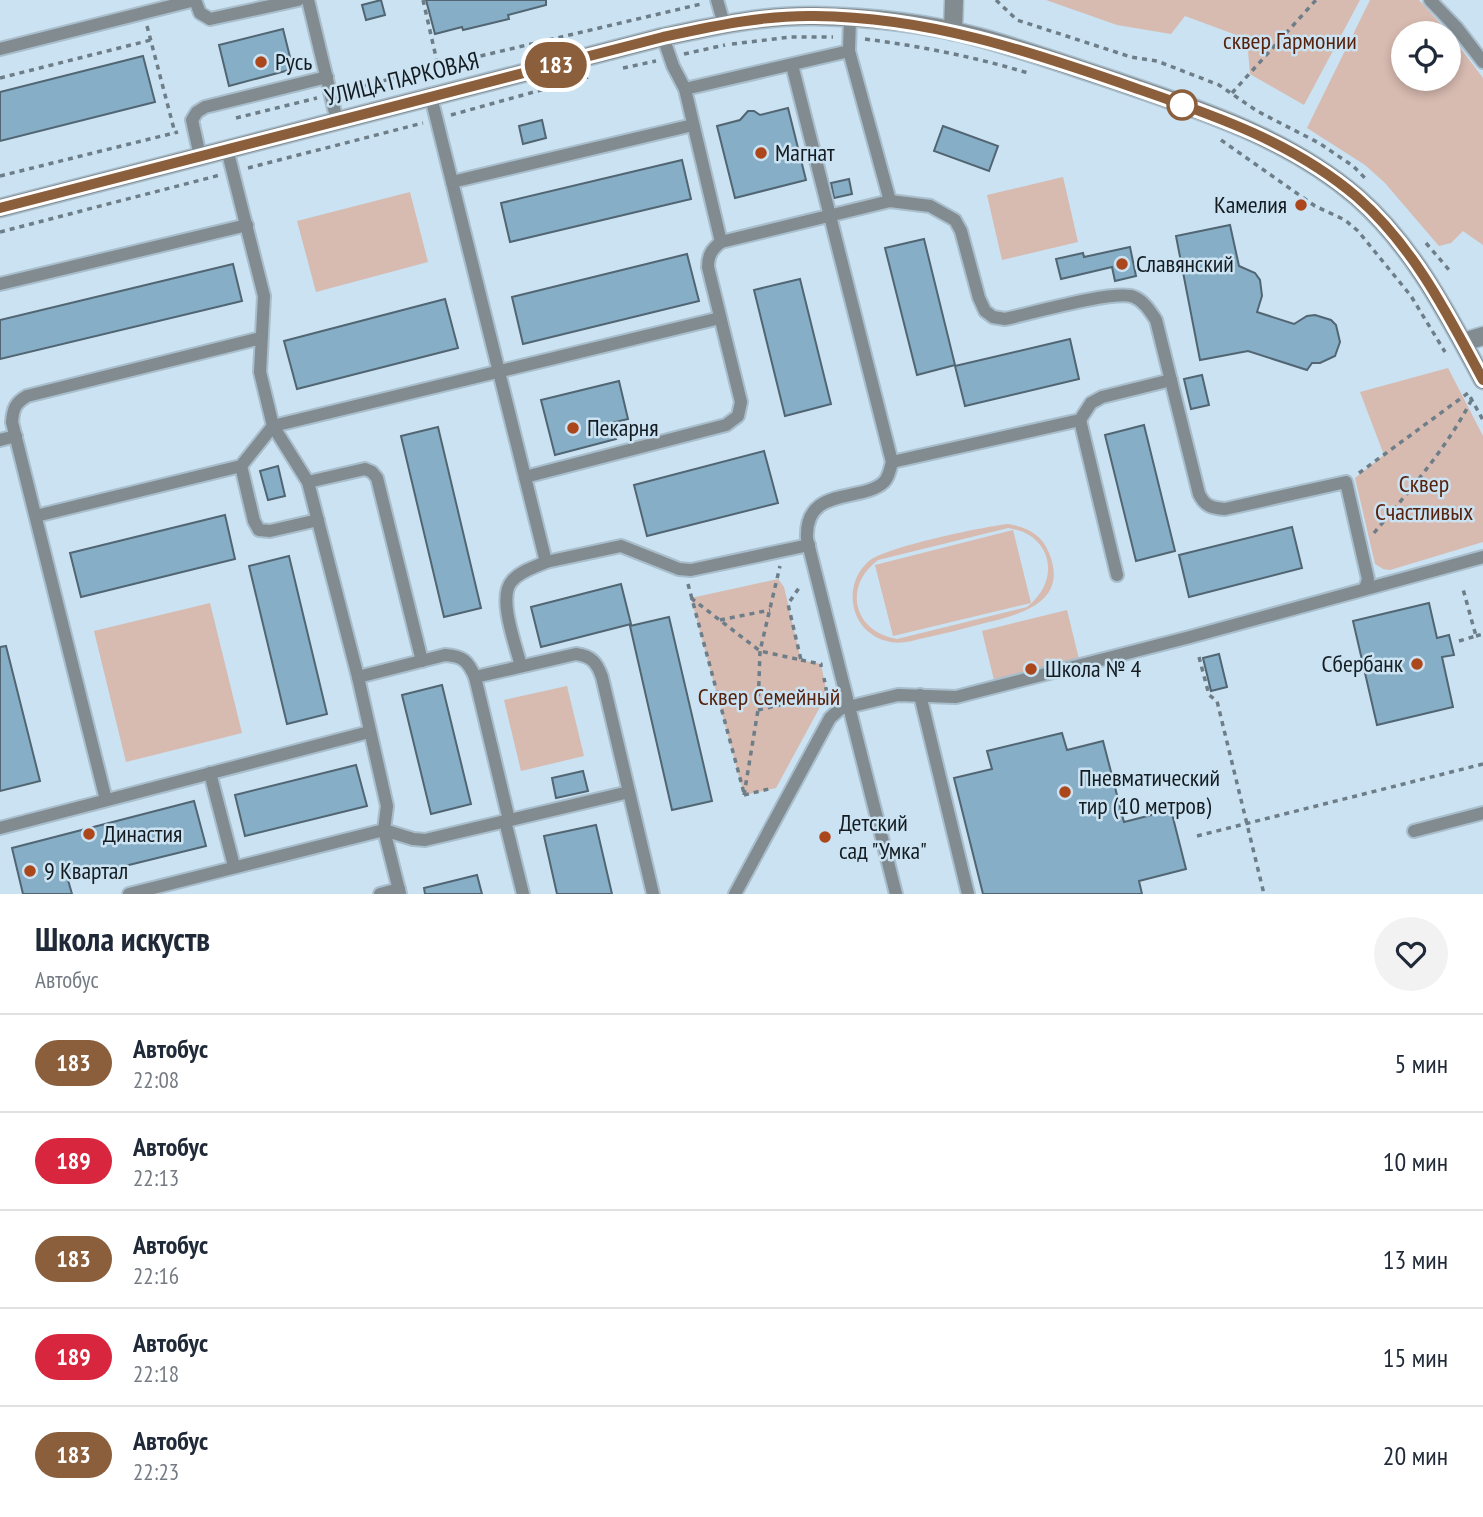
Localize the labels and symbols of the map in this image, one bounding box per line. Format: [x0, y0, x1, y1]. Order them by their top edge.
park label: сквер Гармонии [1223, 25, 1357, 56]
line badge: 183 [516, 42, 596, 88]
street label: УЛИЦА ПАРКОВАЯ [322, 44, 482, 113]
place label: Русь [275, 46, 312, 77]
marker: Русь [253, 54, 269, 70]
unlabelled marker [1167, 90, 1197, 120]
place label: Магнат [775, 137, 835, 168]
marker: Магнат [753, 145, 769, 161]
place label: Камелия [1214, 189, 1287, 220]
marker: Камелия [1293, 197, 1309, 213]
place label: Славянский [1136, 248, 1234, 279]
marker: Славянский [1114, 256, 1130, 272]
place label: Пекарня [587, 412, 659, 443]
marker: Пекарня [565, 420, 581, 436]
park label: Сквер Счастливых [1375, 468, 1473, 527]
place label: Сбербанк [1322, 648, 1404, 679]
place label: Школа № 4 [1045, 653, 1142, 684]
marker: Сбербанк [1409, 656, 1425, 672]
marker: Школа № 4 [1023, 661, 1039, 677]
park label: Сквер Семейный [698, 681, 840, 712]
place label: Пневматический тир (10 метров) [1079, 762, 1220, 821]
marker: Пневматический тир (10 метров) [1057, 784, 1073, 800]
place label: Детский сад "Умка" [839, 807, 927, 866]
place label: Династия [103, 818, 182, 849]
marker: Династия [81, 826, 97, 842]
marker: Детский сад "Умка" [817, 829, 833, 845]
place label: 9 Квартал [44, 855, 128, 886]
marker: 9 Квартал [22, 863, 38, 879]

